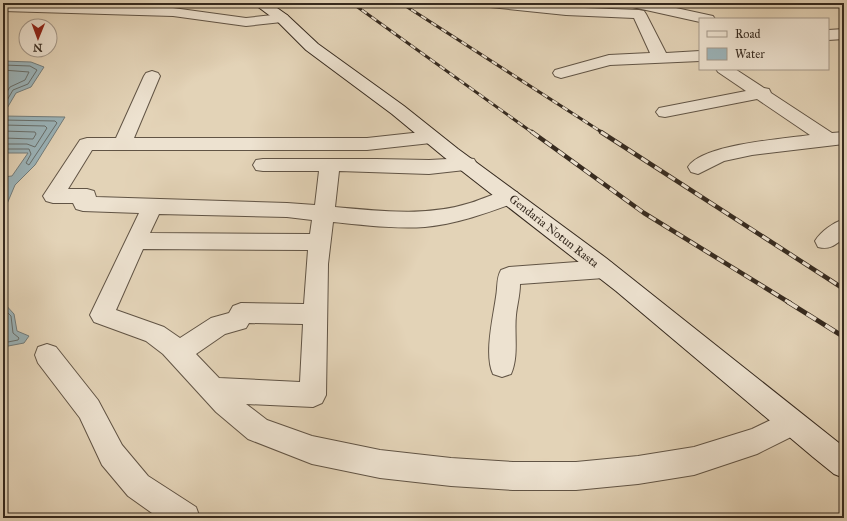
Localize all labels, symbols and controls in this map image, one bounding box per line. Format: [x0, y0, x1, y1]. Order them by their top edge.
north arrow [18, 18, 58, 58]
legend [699, 18, 829, 70]
text: Road [735, 27, 761, 41]
text: N [32, 41, 43, 54]
text: Water [735, 47, 765, 61]
street label: Gendaria Notun Rasta [506, 192, 602, 271]

